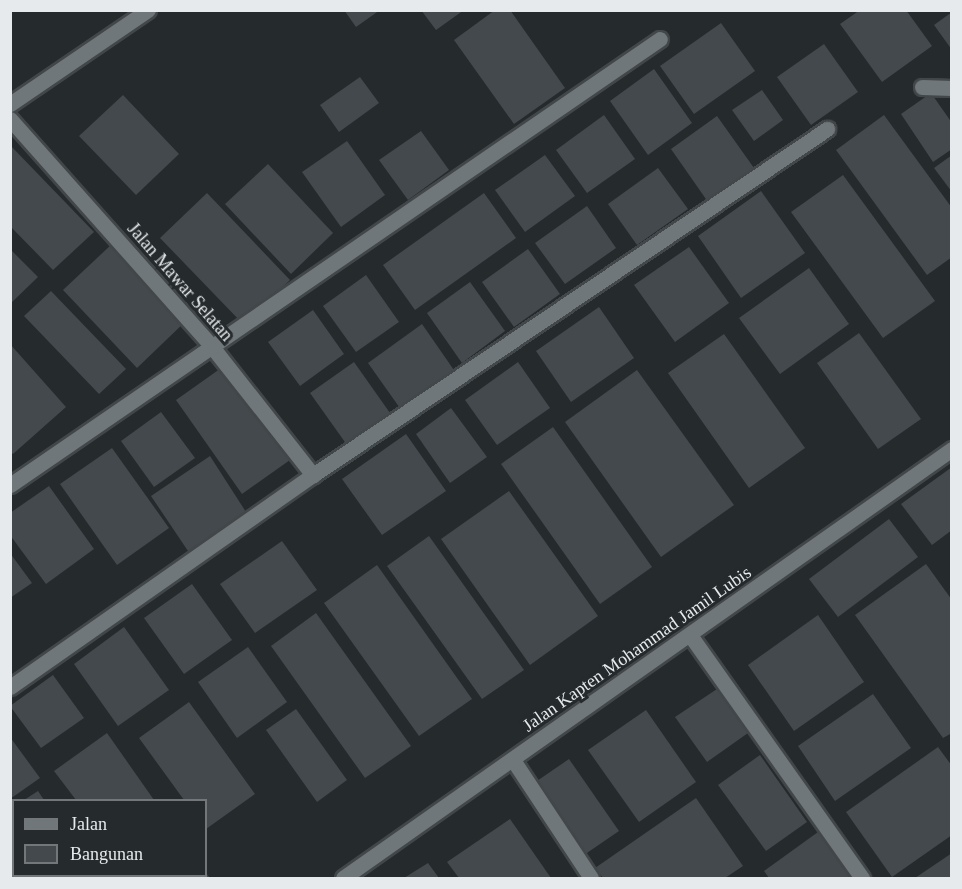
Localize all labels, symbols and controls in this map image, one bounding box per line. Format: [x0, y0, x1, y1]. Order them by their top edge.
street label: Jalan Mawar Selatan [123, 218, 237, 346]
street label: Jalan Kapten Mohammad Jamil Lubis [519, 562, 755, 736]
legend [12, 799, 207, 877]
text: Jalan [70, 814, 107, 834]
text: Bangunan [70, 844, 143, 864]

